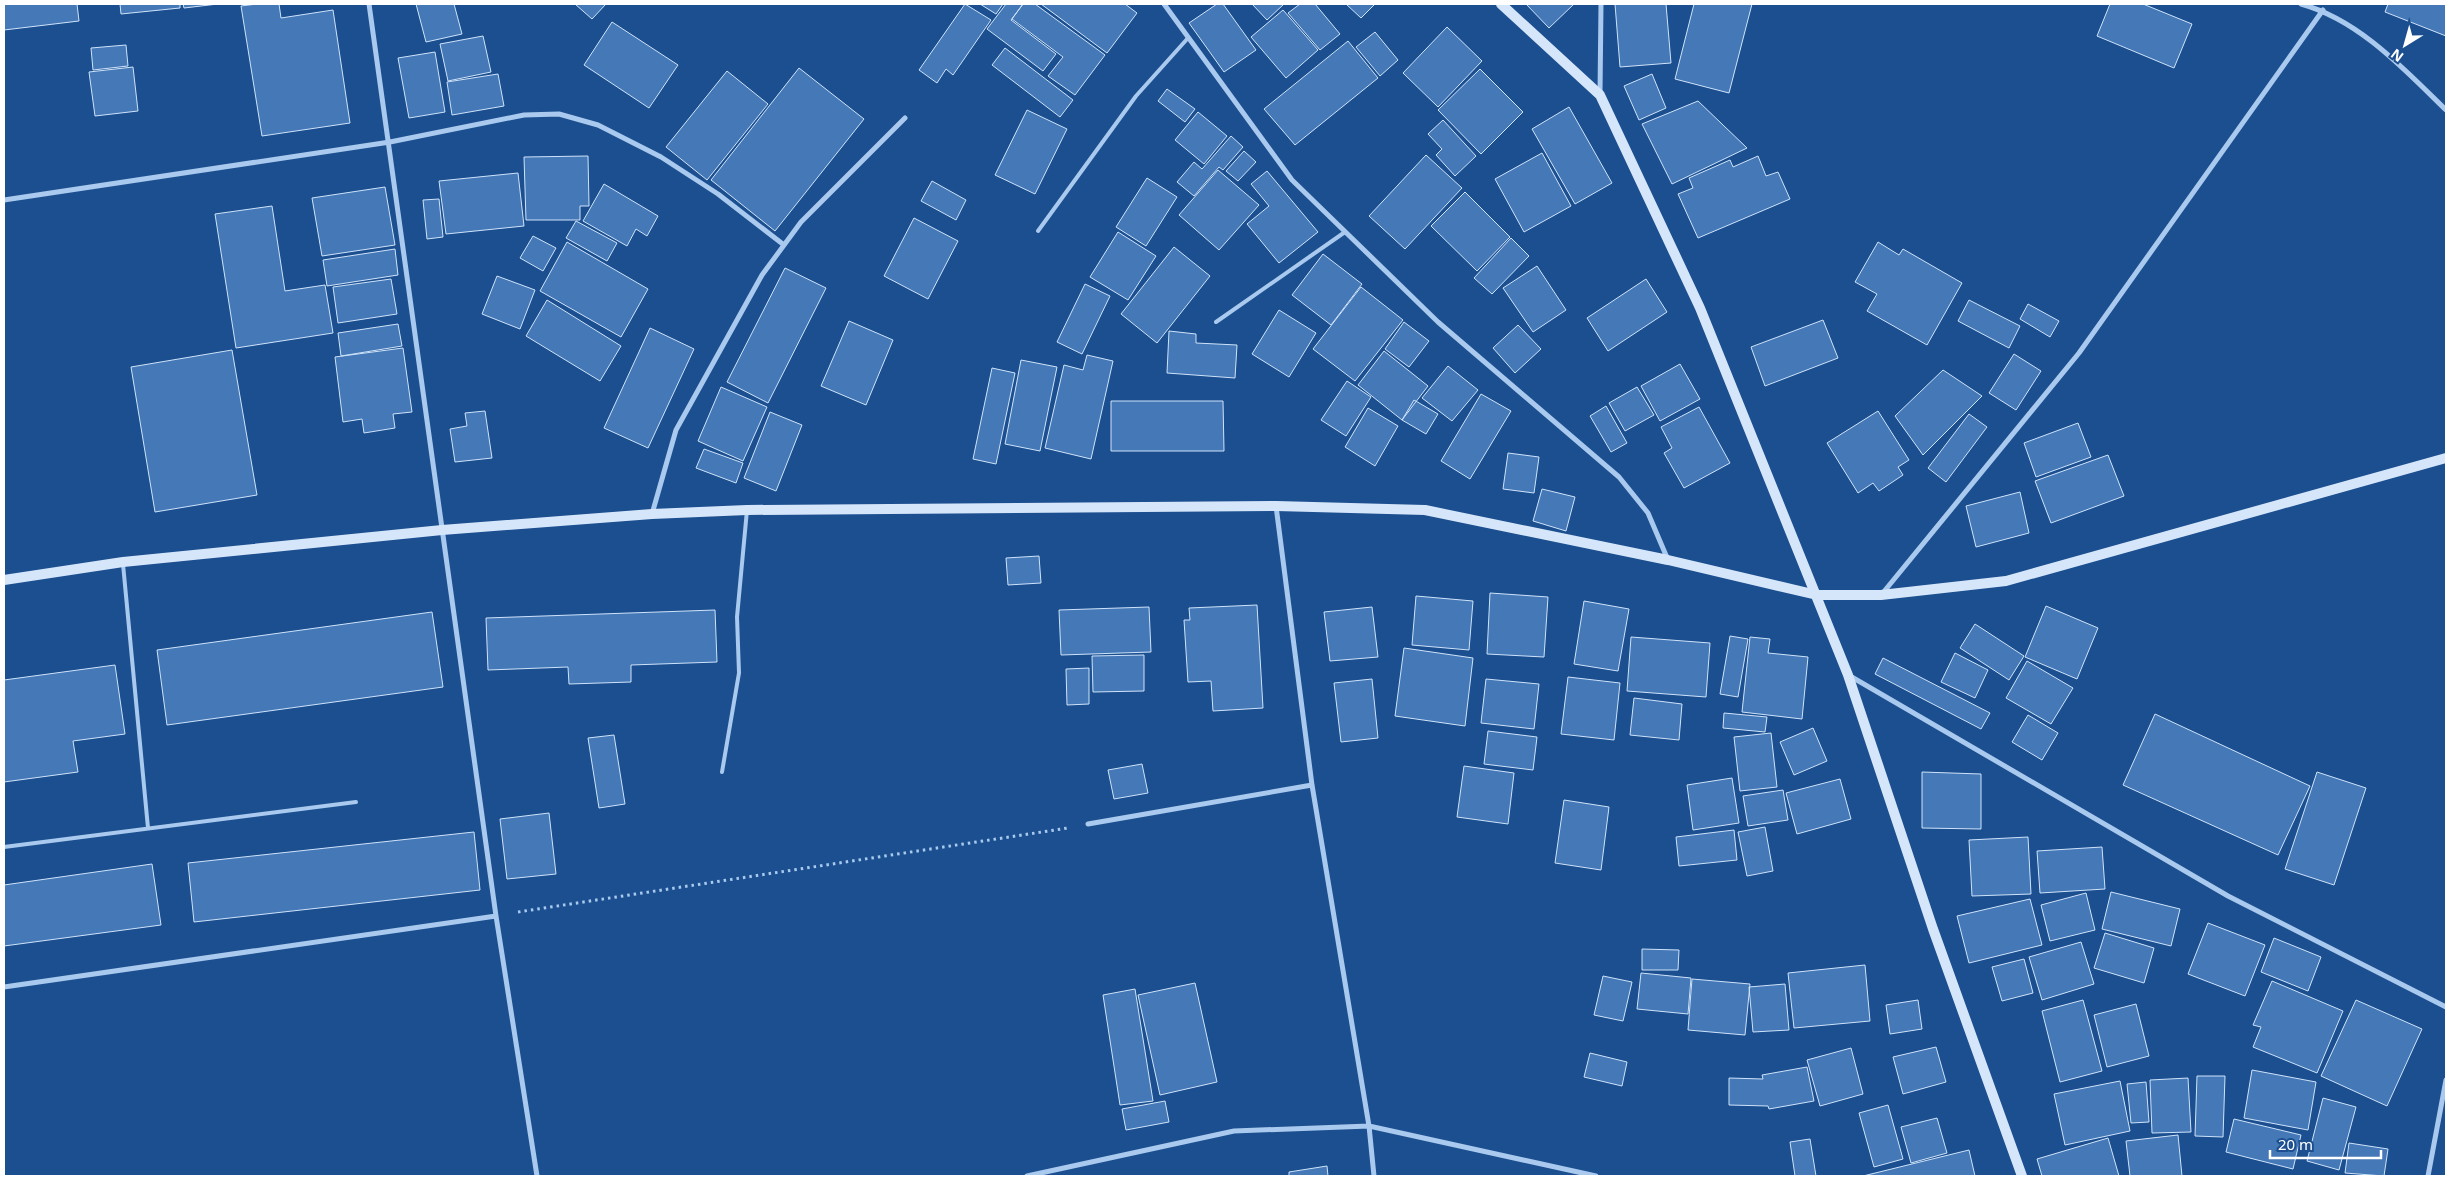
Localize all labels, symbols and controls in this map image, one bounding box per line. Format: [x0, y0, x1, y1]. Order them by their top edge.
north arrow [2380, 20, 2430, 70]
text: N [2387, 45, 2407, 67]
scale bar [2270, 1128, 2381, 1160]
text: 20 m [2278, 1134, 2313, 1154]

